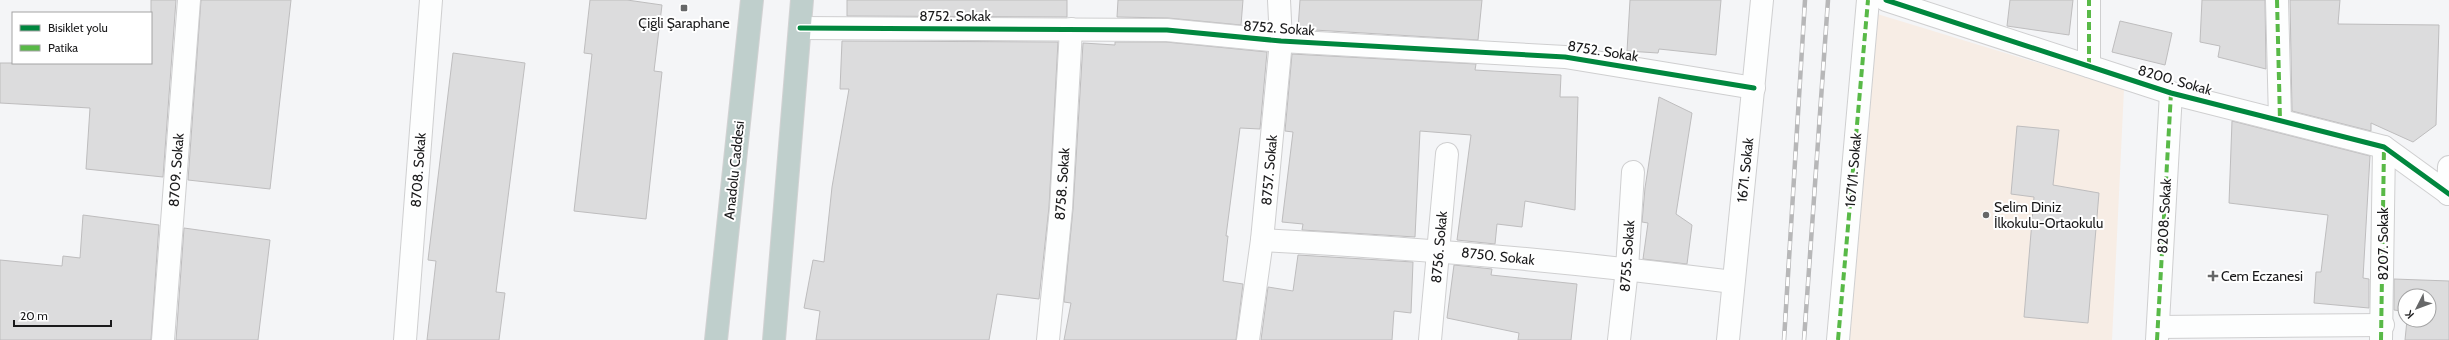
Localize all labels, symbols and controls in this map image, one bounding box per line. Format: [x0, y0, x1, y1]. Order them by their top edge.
marker: Çiğli Şaraphane [679, 3, 689, 13]
street label: 8752. Sokak [919, 7, 992, 25]
legend [12, 12, 152, 64]
place label: Çiğli Şaraphane [638, 14, 730, 32]
street label: 8752. Sokak [1243, 17, 1316, 40]
text: Bisiklet yolu [48, 20, 108, 35]
street label: 8752. Sokak [1566, 37, 1640, 66]
text: Patika [48, 40, 78, 55]
street label: 8200. Sokak [2136, 61, 2215, 99]
street label: Anadolu Caddesi [720, 120, 748, 220]
street label: 8708. Sokak [406, 131, 430, 208]
street label: 8709. Sokak [164, 132, 188, 208]
street label: 1671/1. Sokak [1841, 132, 1865, 208]
street label: 8757. Sokak [1257, 133, 1281, 206]
street label: 1671. Sokak [1733, 136, 1757, 203]
street label: 8758. Sokak [1050, 146, 1074, 221]
street label: 8208. Sokak [2153, 177, 2175, 254]
place label: Selim Diniz İlkokulu-Ortaokulu [1994, 198, 2103, 232]
street label: 8207. Sokak [2374, 207, 2392, 281]
street label: 8756. Sokak [1427, 210, 1451, 284]
marker: Selim Diniz İlkokulu-Ortaokulu [1981, 210, 1991, 220]
street label: 8755. Sokak [1616, 219, 1639, 292]
street label: 8750. Sokak [1460, 243, 1536, 269]
place label: Cem Eczanesi [2221, 267, 2303, 285]
marker: Cem Eczanesi [2208, 271, 2218, 281]
north arrow [2397, 288, 2437, 328]
scale bar [14, 302, 111, 328]
text: K [2402, 307, 2417, 322]
text: 20 m [20, 308, 48, 323]

